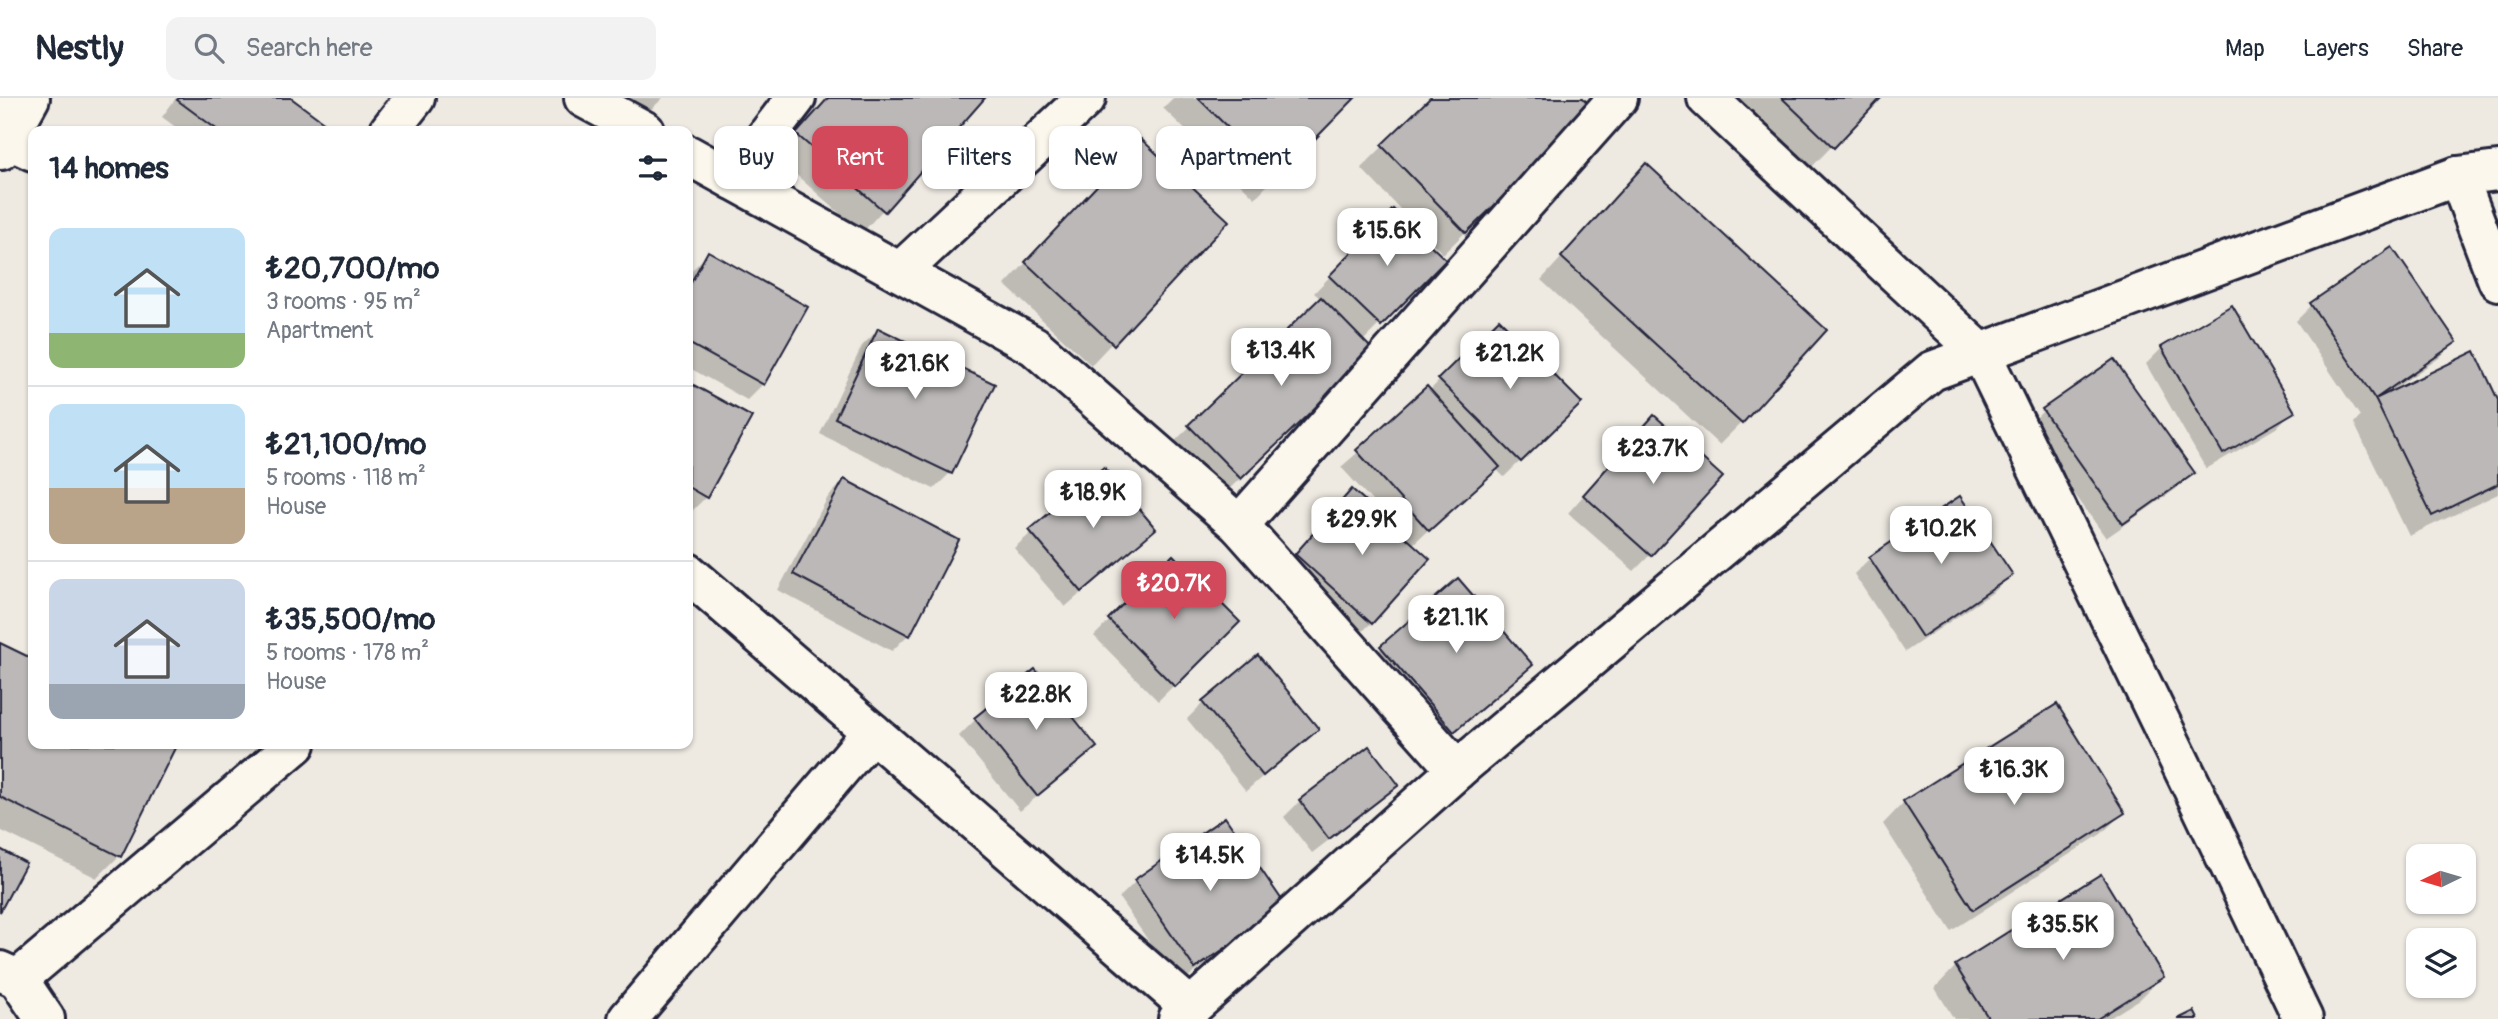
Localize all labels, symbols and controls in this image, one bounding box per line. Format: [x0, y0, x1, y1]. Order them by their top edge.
search box [166, 17, 656, 80]
text: Nestly [35, 28, 124, 69]
icon: search [190, 29, 228, 67]
text: Search here [246, 32, 373, 64]
text: Map [2225, 34, 2265, 63]
text: Layers [2303, 34, 2369, 63]
text: Share [2407, 34, 2463, 63]
chip: Buy [714, 126, 798, 189]
chip: Rent [812, 126, 908, 189]
chip: Filters [922, 126, 1035, 189]
chip: New [1049, 126, 1142, 189]
chip: Apartment [1156, 126, 1316, 189]
icon: filters [634, 149, 672, 187]
text: 14 homes [49, 150, 169, 187]
pin: ₺15.6K [1330, 208, 1444, 268]
text: ₺15.6K [1353, 216, 1421, 245]
text: ₺20,700/mo [266, 250, 439, 287]
icon: home [105, 256, 189, 340]
text: 3 rooms · 95 m² [266, 287, 421, 316]
text: Apartment [266, 316, 373, 345]
pin: ₺13.4K [1224, 328, 1338, 388]
pin: ₺21.2K [1453, 331, 1567, 391]
text: ₺13.4K [1247, 336, 1315, 365]
text: ₺21.2K [1476, 339, 1544, 368]
pin: ₺21.6K [858, 342, 972, 401]
text: ₺21.6K [881, 349, 949, 378]
text: ₺21,100/mo [266, 426, 426, 463]
pin: ₺23.7K [1596, 426, 1710, 486]
icon: home [105, 432, 189, 516]
text: ₺23.7K [1618, 434, 1688, 463]
text: 5 rooms · 118 m² [266, 463, 426, 492]
pin: ₺18.9K [1036, 470, 1150, 530]
text: ₺18.9K [1060, 478, 1126, 507]
text: House [266, 492, 326, 521]
pin: ₺29.9K [1305, 498, 1419, 557]
text: ₺29.9K [1327, 505, 1397, 534]
pin: ₺10.2K [1884, 506, 1998, 566]
text: ₺10.2K [1906, 514, 1976, 543]
pin: ₺20.7K [1117, 561, 1231, 621]
text: ₺20.7K [1137, 569, 1211, 598]
pin: ₺21.1K [1399, 596, 1513, 655]
text: ₺35,500/mo [266, 601, 435, 638]
text: ₺21.1K [1424, 603, 1488, 632]
icon: home [105, 607, 189, 691]
text: 5 rooms · 178 m² [266, 638, 429, 667]
text: House [266, 667, 326, 696]
pin: ₺22.8K [979, 672, 1093, 732]
text: ₺22.8K [1001, 680, 1071, 709]
pin: ₺16.3K [1957, 748, 2071, 807]
text: ₺16.3K [1980, 755, 2048, 784]
pin: ₺14.5K [1153, 834, 1267, 893]
text: ₺14.5K [1176, 841, 1244, 870]
north arrow [2406, 844, 2476, 914]
map controls [2406, 844, 2476, 998]
pin: ₺35.5K [2006, 902, 2120, 962]
text: ₺35.5K [2028, 910, 2098, 939]
button: layers [2406, 928, 2476, 998]

